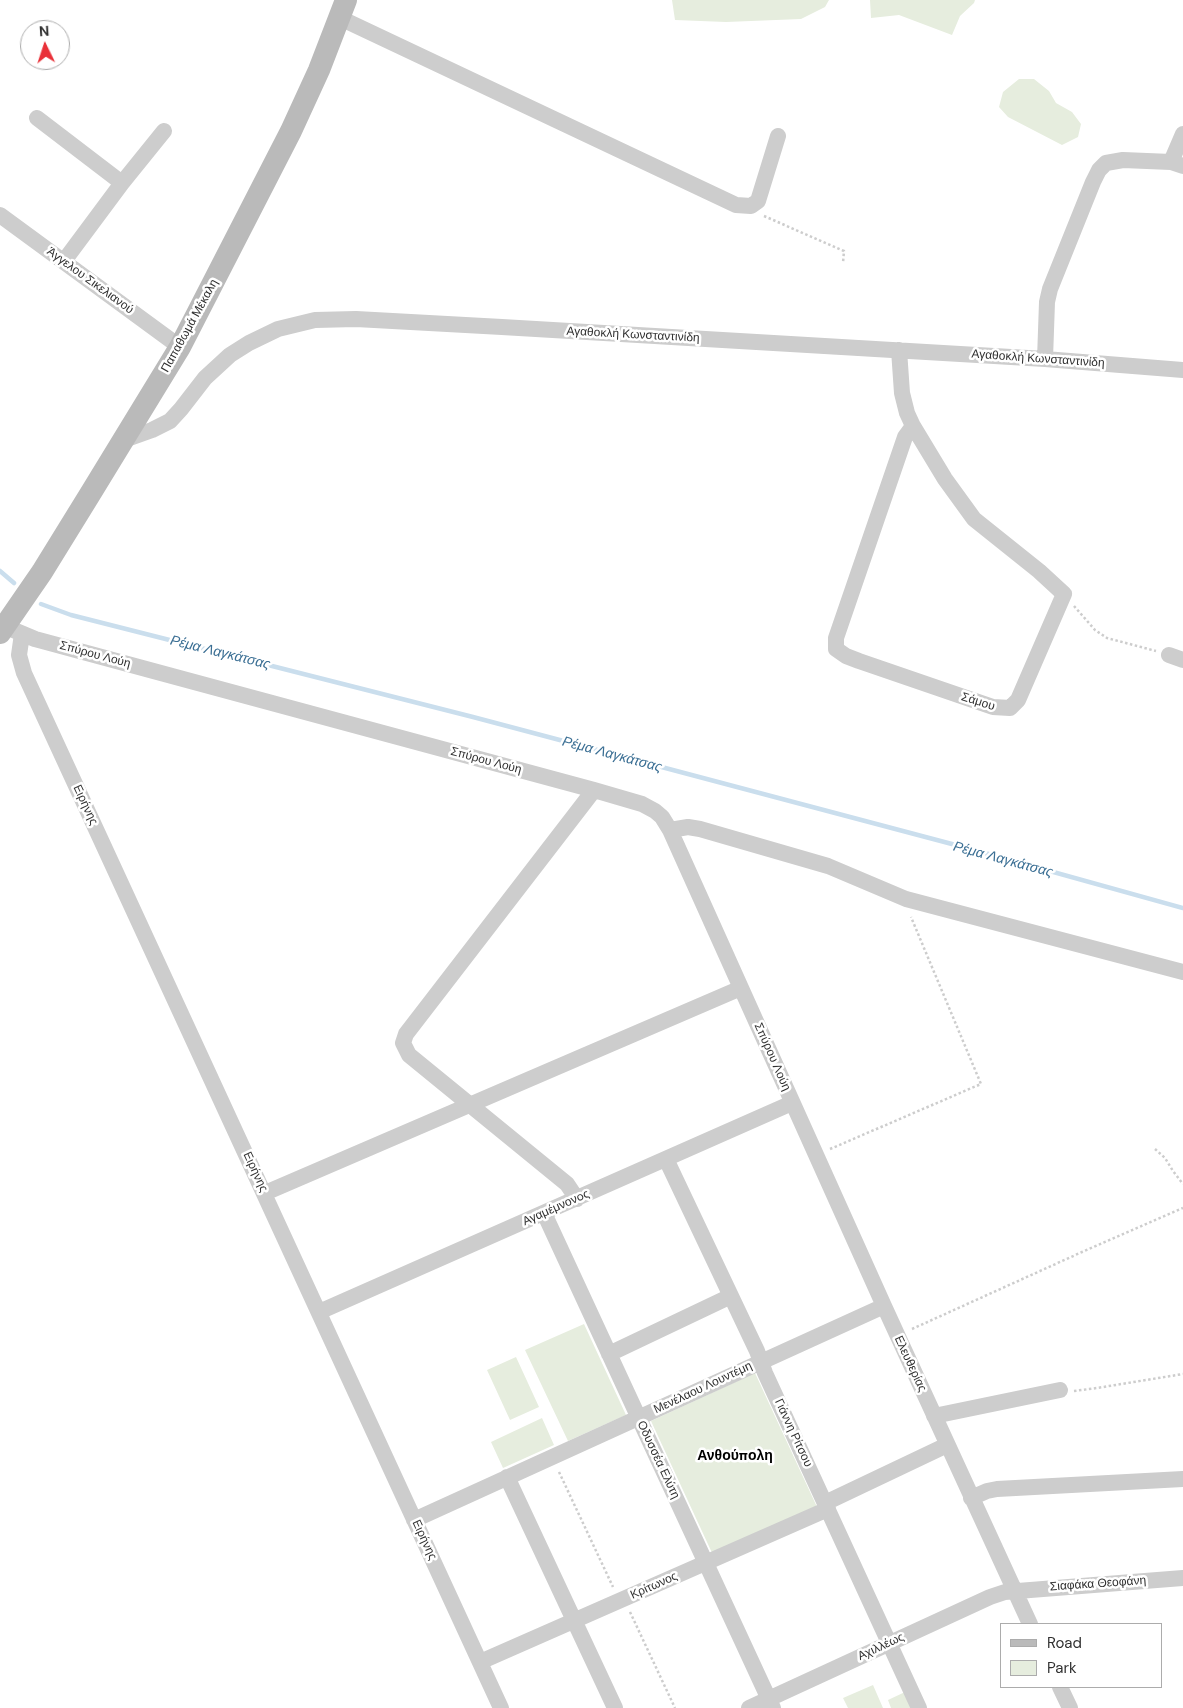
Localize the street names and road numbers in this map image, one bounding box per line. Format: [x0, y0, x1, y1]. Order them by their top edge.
street label: Άγγελου Σικελιανού [44, 245, 136, 317]
street label: Παπαθωμά Μέκαλη [158, 277, 222, 375]
street label: Αγαθοκλή Κωνσταντινίδη [566, 324, 700, 346]
street label: Αγαθοκλή Κωνσταντινίδη [971, 347, 1105, 371]
street label: Σπύρου Λούη [58, 639, 132, 671]
street label: Σάμου [959, 690, 997, 714]
street label: Σπύρου Λούη [449, 745, 523, 777]
street label: Ειρήνης [69, 783, 101, 827]
street label: Σπύρου Λούη [751, 1021, 793, 1093]
street label: Ειρήνης [239, 1150, 271, 1194]
street label: Αγαμέμνονoς [520, 1187, 592, 1229]
street label: Ελευθερίας [891, 1334, 929, 1394]
street label: Μενέλαου Λουντέμη [652, 1359, 754, 1417]
street label: Γιάννη Ρίτσου [771, 1397, 815, 1469]
street label: Οδυσσέα Ελύτη [634, 1419, 682, 1501]
street label: Ειρήνης [408, 1518, 440, 1562]
street label: Κρίτωνος [628, 1569, 680, 1603]
street label: Σιαφάκα Θεοφάνη [1049, 1573, 1147, 1595]
street label: Αχιλλέως [856, 1630, 906, 1664]

